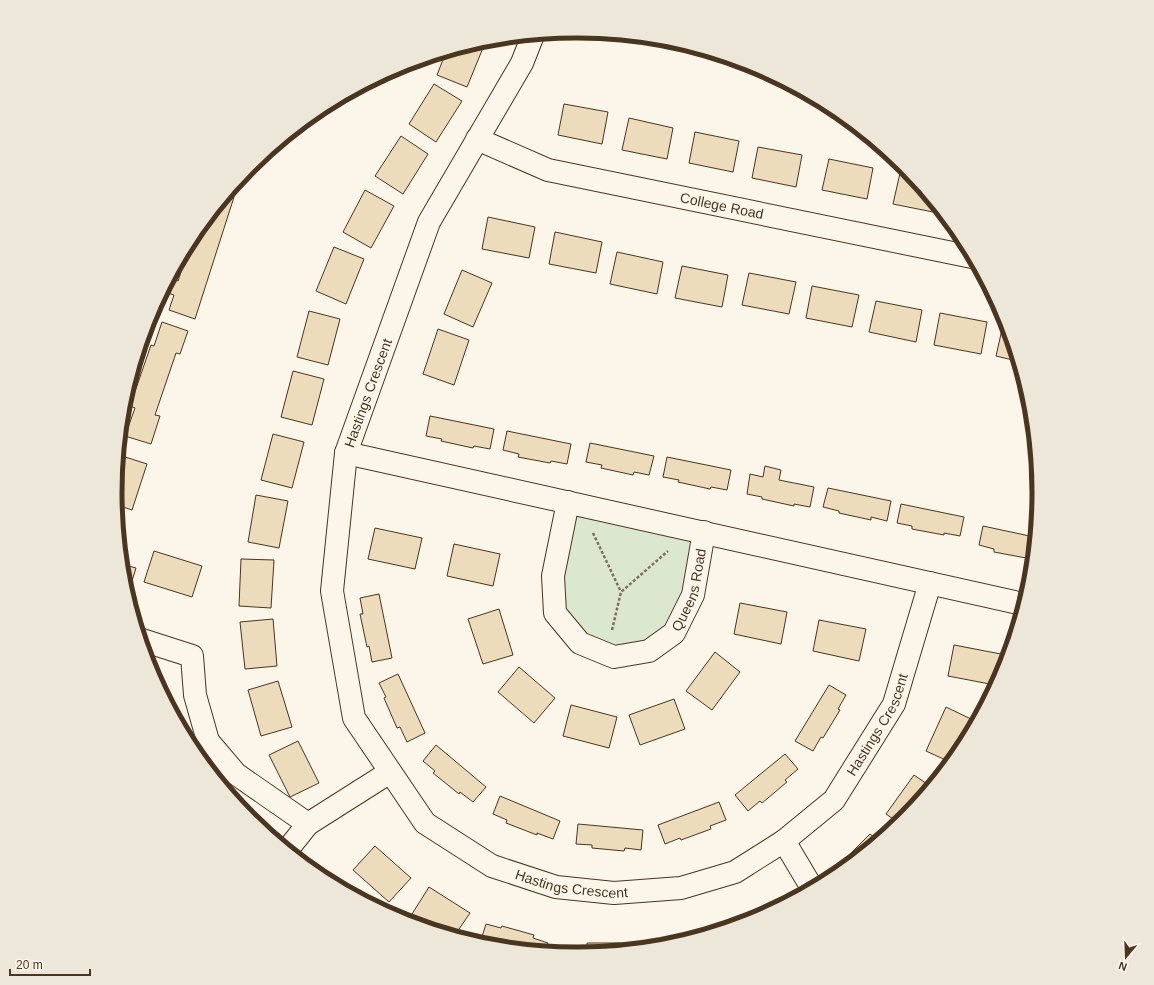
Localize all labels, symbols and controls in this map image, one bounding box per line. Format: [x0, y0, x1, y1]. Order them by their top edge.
street label: College Road [679, 189, 765, 222]
street label: Hastings Crescent [341, 336, 395, 449]
street label: Queens Road [668, 547, 709, 634]
street label: Hastings Crescent [843, 671, 911, 779]
street label: Hastings Crescent [513, 866, 629, 901]
north arrow [1106, 937, 1146, 977]
scale bar [10, 951, 90, 977]
text: 20 m [16, 958, 43, 972]
text: N [1117, 959, 1128, 973]

